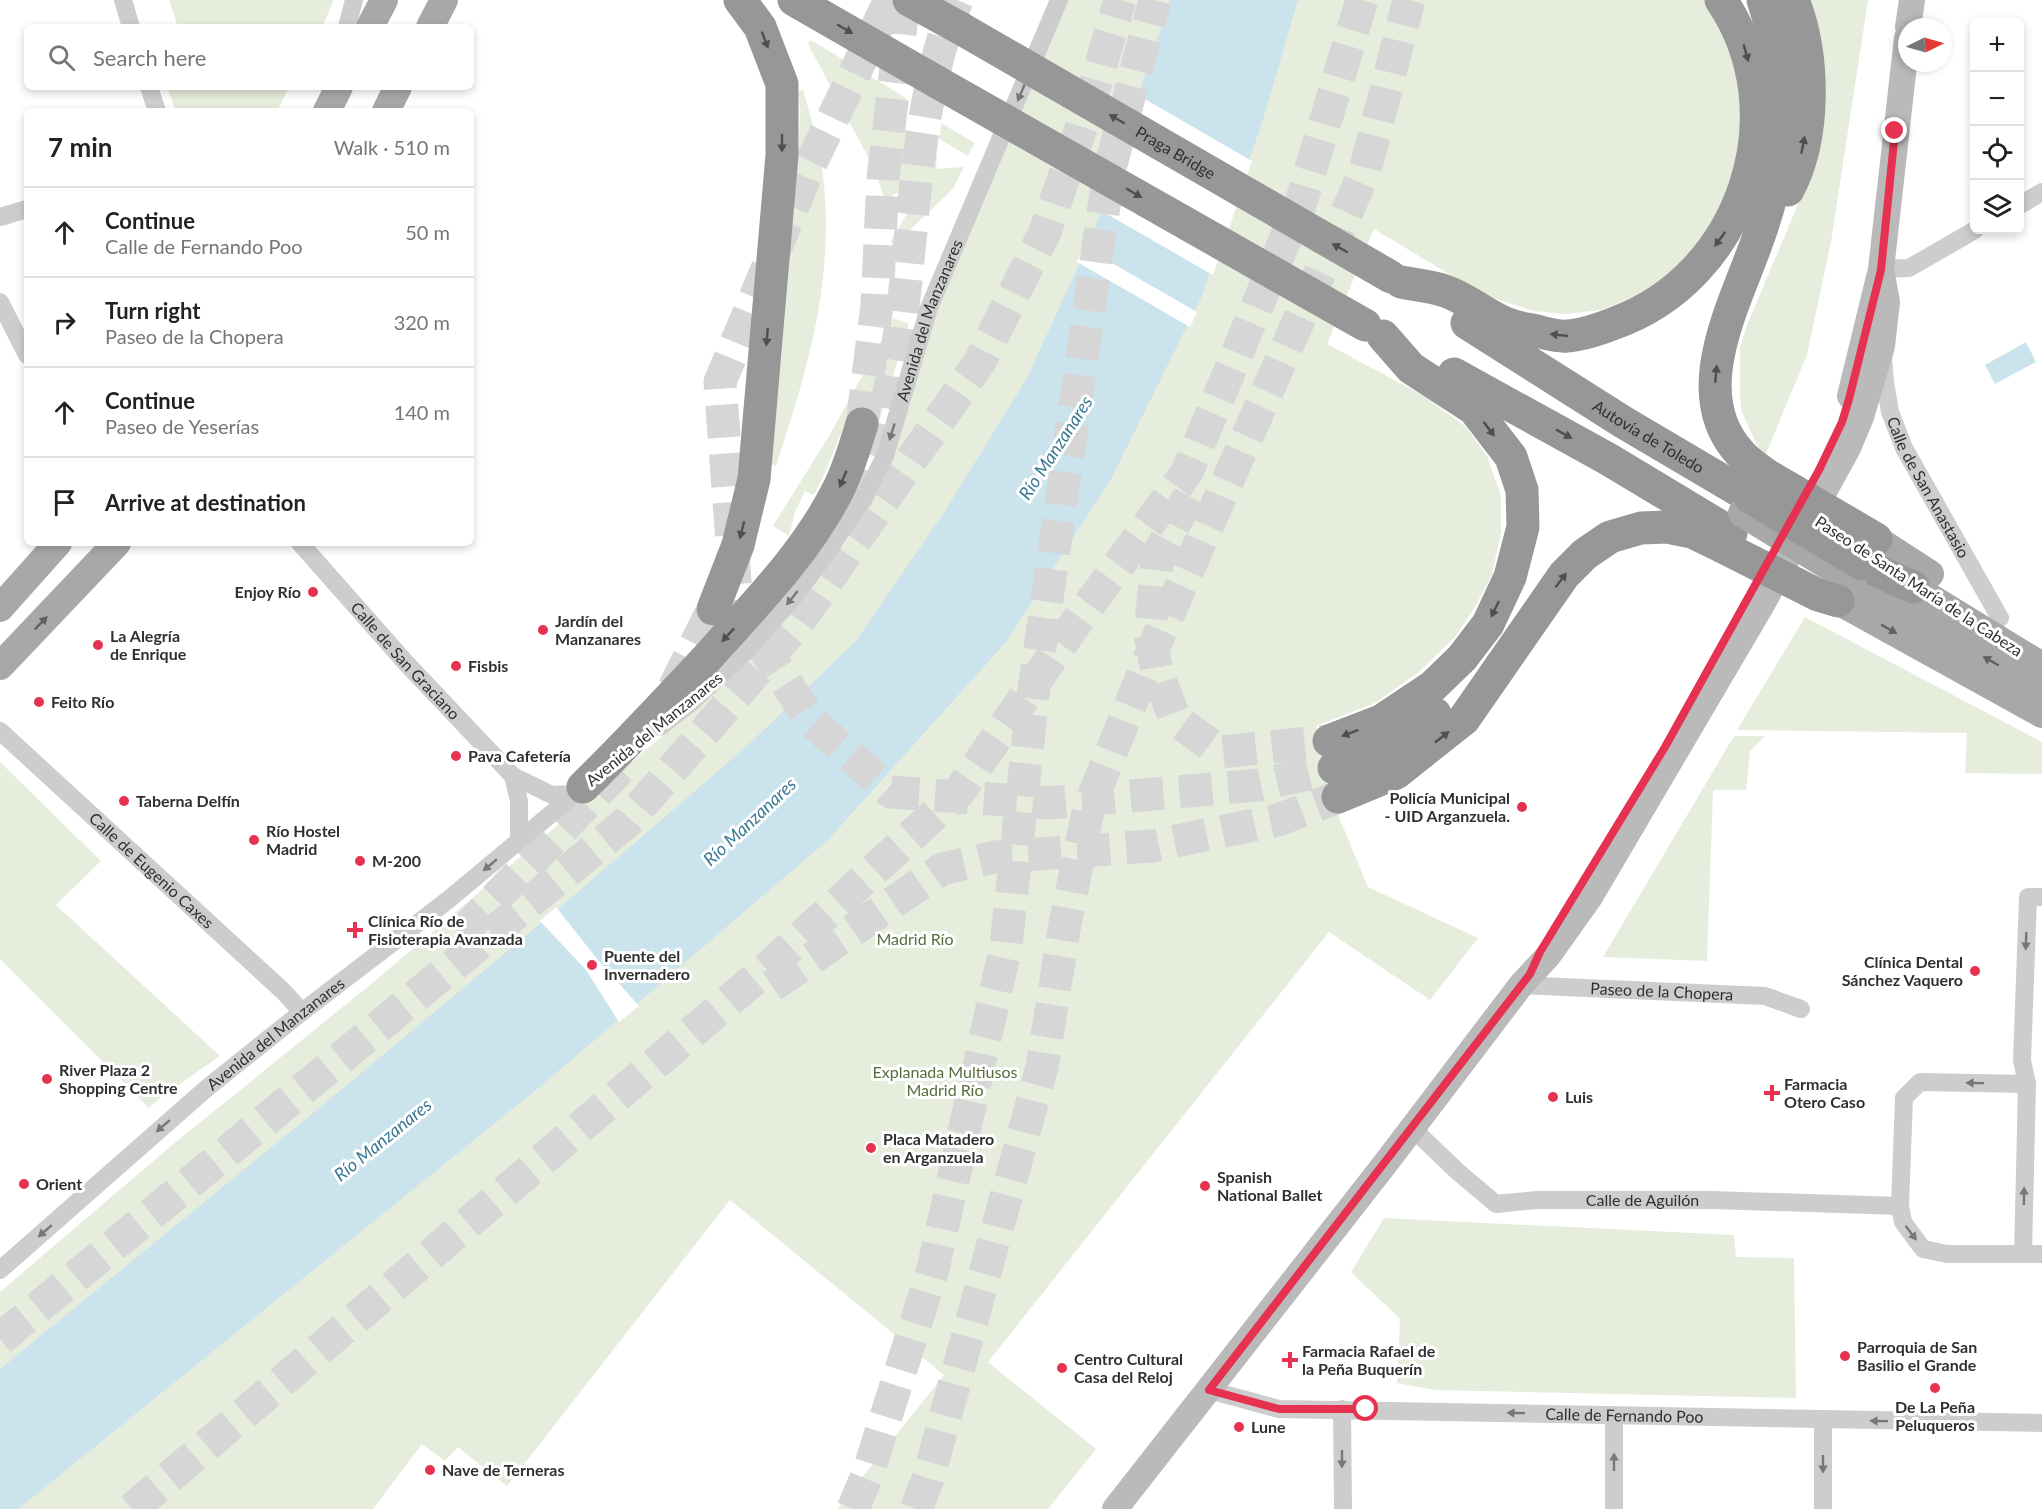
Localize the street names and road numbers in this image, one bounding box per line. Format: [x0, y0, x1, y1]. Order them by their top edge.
street label: Praga Bridge [1133, 122, 1219, 183]
street label: Avenida del Manzanares [892, 236, 966, 403]
street label: Autovía de Toledo [1590, 395, 1708, 477]
street label: Calle de San Anastasio [1884, 414, 1974, 561]
street label: Paseo de Santa María de la Cabeza [1812, 511, 2026, 660]
street label: Calle de San Graciano [347, 598, 464, 723]
street label: Avenida del Manzanares [582, 668, 726, 790]
street label: Calle de Eugenio Caxes [86, 808, 218, 932]
street label: Avenida del Manzanares [202, 973, 348, 1094]
street label: Paseo de la Chopera [1590, 978, 1734, 1004]
street label: Calle de Aguilón [1586, 1190, 1699, 1209]
street label: Calle de Fernando Poo [1545, 1404, 1704, 1426]

